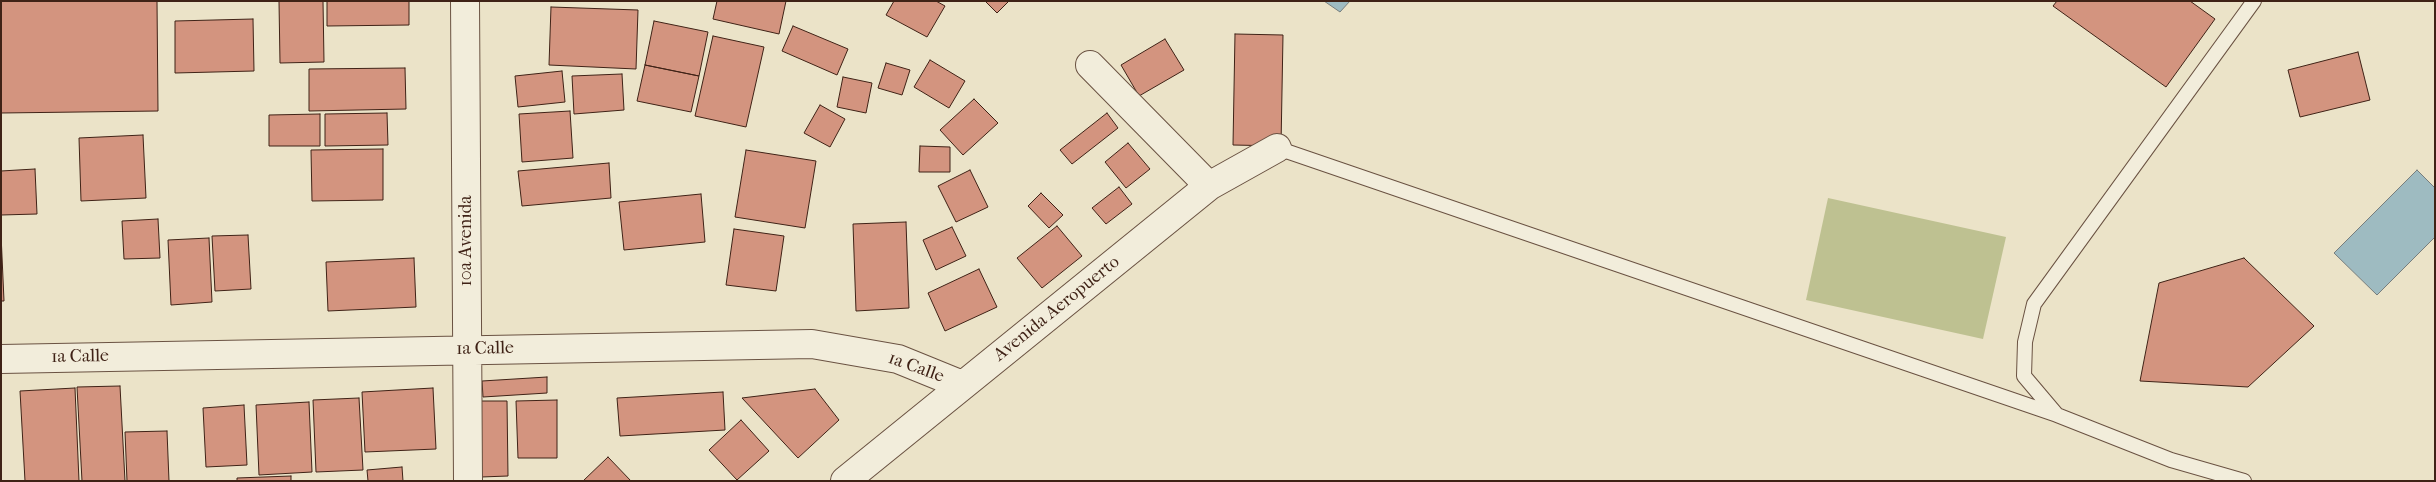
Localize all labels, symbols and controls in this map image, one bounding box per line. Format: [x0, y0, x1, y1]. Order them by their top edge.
street label: 10a Avenida [456, 195, 478, 287]
street label: Avenida Aeropuerto [990, 252, 1124, 366]
street label: 1a Calle [456, 338, 514, 360]
street label: 1a Calle [51, 346, 109, 368]
street label: 1a Calle [885, 348, 947, 388]

